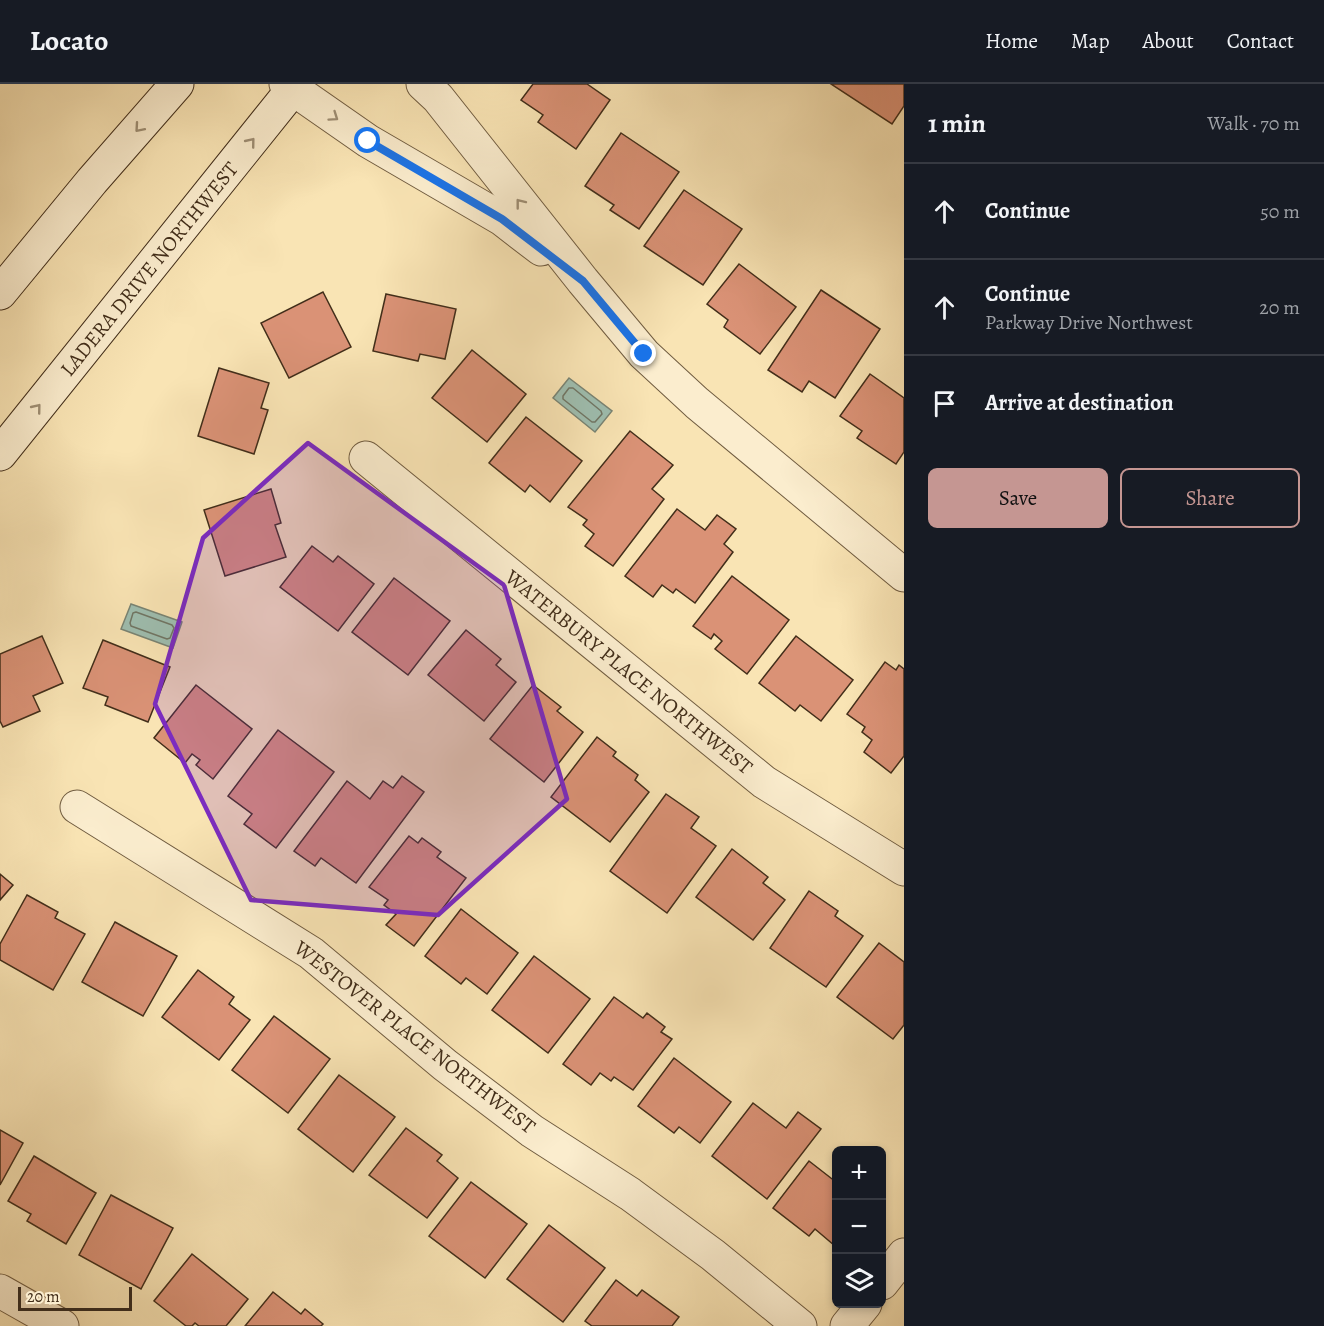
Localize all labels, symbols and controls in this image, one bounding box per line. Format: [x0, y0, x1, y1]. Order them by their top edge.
text: Locato [30, 22, 108, 60]
text: Home [985, 27, 1038, 55]
text: Map [1071, 27, 1109, 55]
text: About [1142, 27, 1194, 55]
text: Contact [1227, 27, 1294, 55]
text: 1 min [928, 106, 986, 141]
one-way arrow [327, 110, 338, 121]
text: Walk · 70 m [1207, 110, 1300, 137]
one-way arrow [135, 121, 146, 132]
route start [354, 127, 380, 153]
one-way arrow [244, 137, 255, 148]
street label: LADERA DRIVE NORTHWEST [54, 155, 245, 382]
icon: ahead [928, 195, 961, 228]
text: Continue [985, 196, 1070, 226]
one-way arrow [516, 198, 527, 209]
text: 50 m [1260, 198, 1300, 225]
text: Continue [985, 279, 1070, 309]
icon: ahead [928, 291, 961, 324]
text: 20 m [1259, 294, 1300, 321]
text: Parkway Drive Northwest [985, 309, 1193, 336]
route end [630, 340, 656, 366]
icon: arrive [928, 387, 961, 420]
text: Arrive at destination [985, 388, 1174, 418]
one-way arrow [29, 404, 40, 415]
button: Save [928, 468, 1108, 528]
button: Share [1120, 468, 1300, 528]
street label: WATERBURY PLACE NORTHWEST [499, 563, 759, 781]
street label: WESTOVER PLACE NORTHWEST [288, 933, 542, 1140]
map controls [832, 1146, 886, 1308]
button: + [832, 1146, 886, 1200]
button: − [832, 1200, 886, 1254]
button: layers [832, 1254, 886, 1308]
scale bar [18, 1284, 132, 1312]
text: 20 m [27, 1286, 60, 1308]

